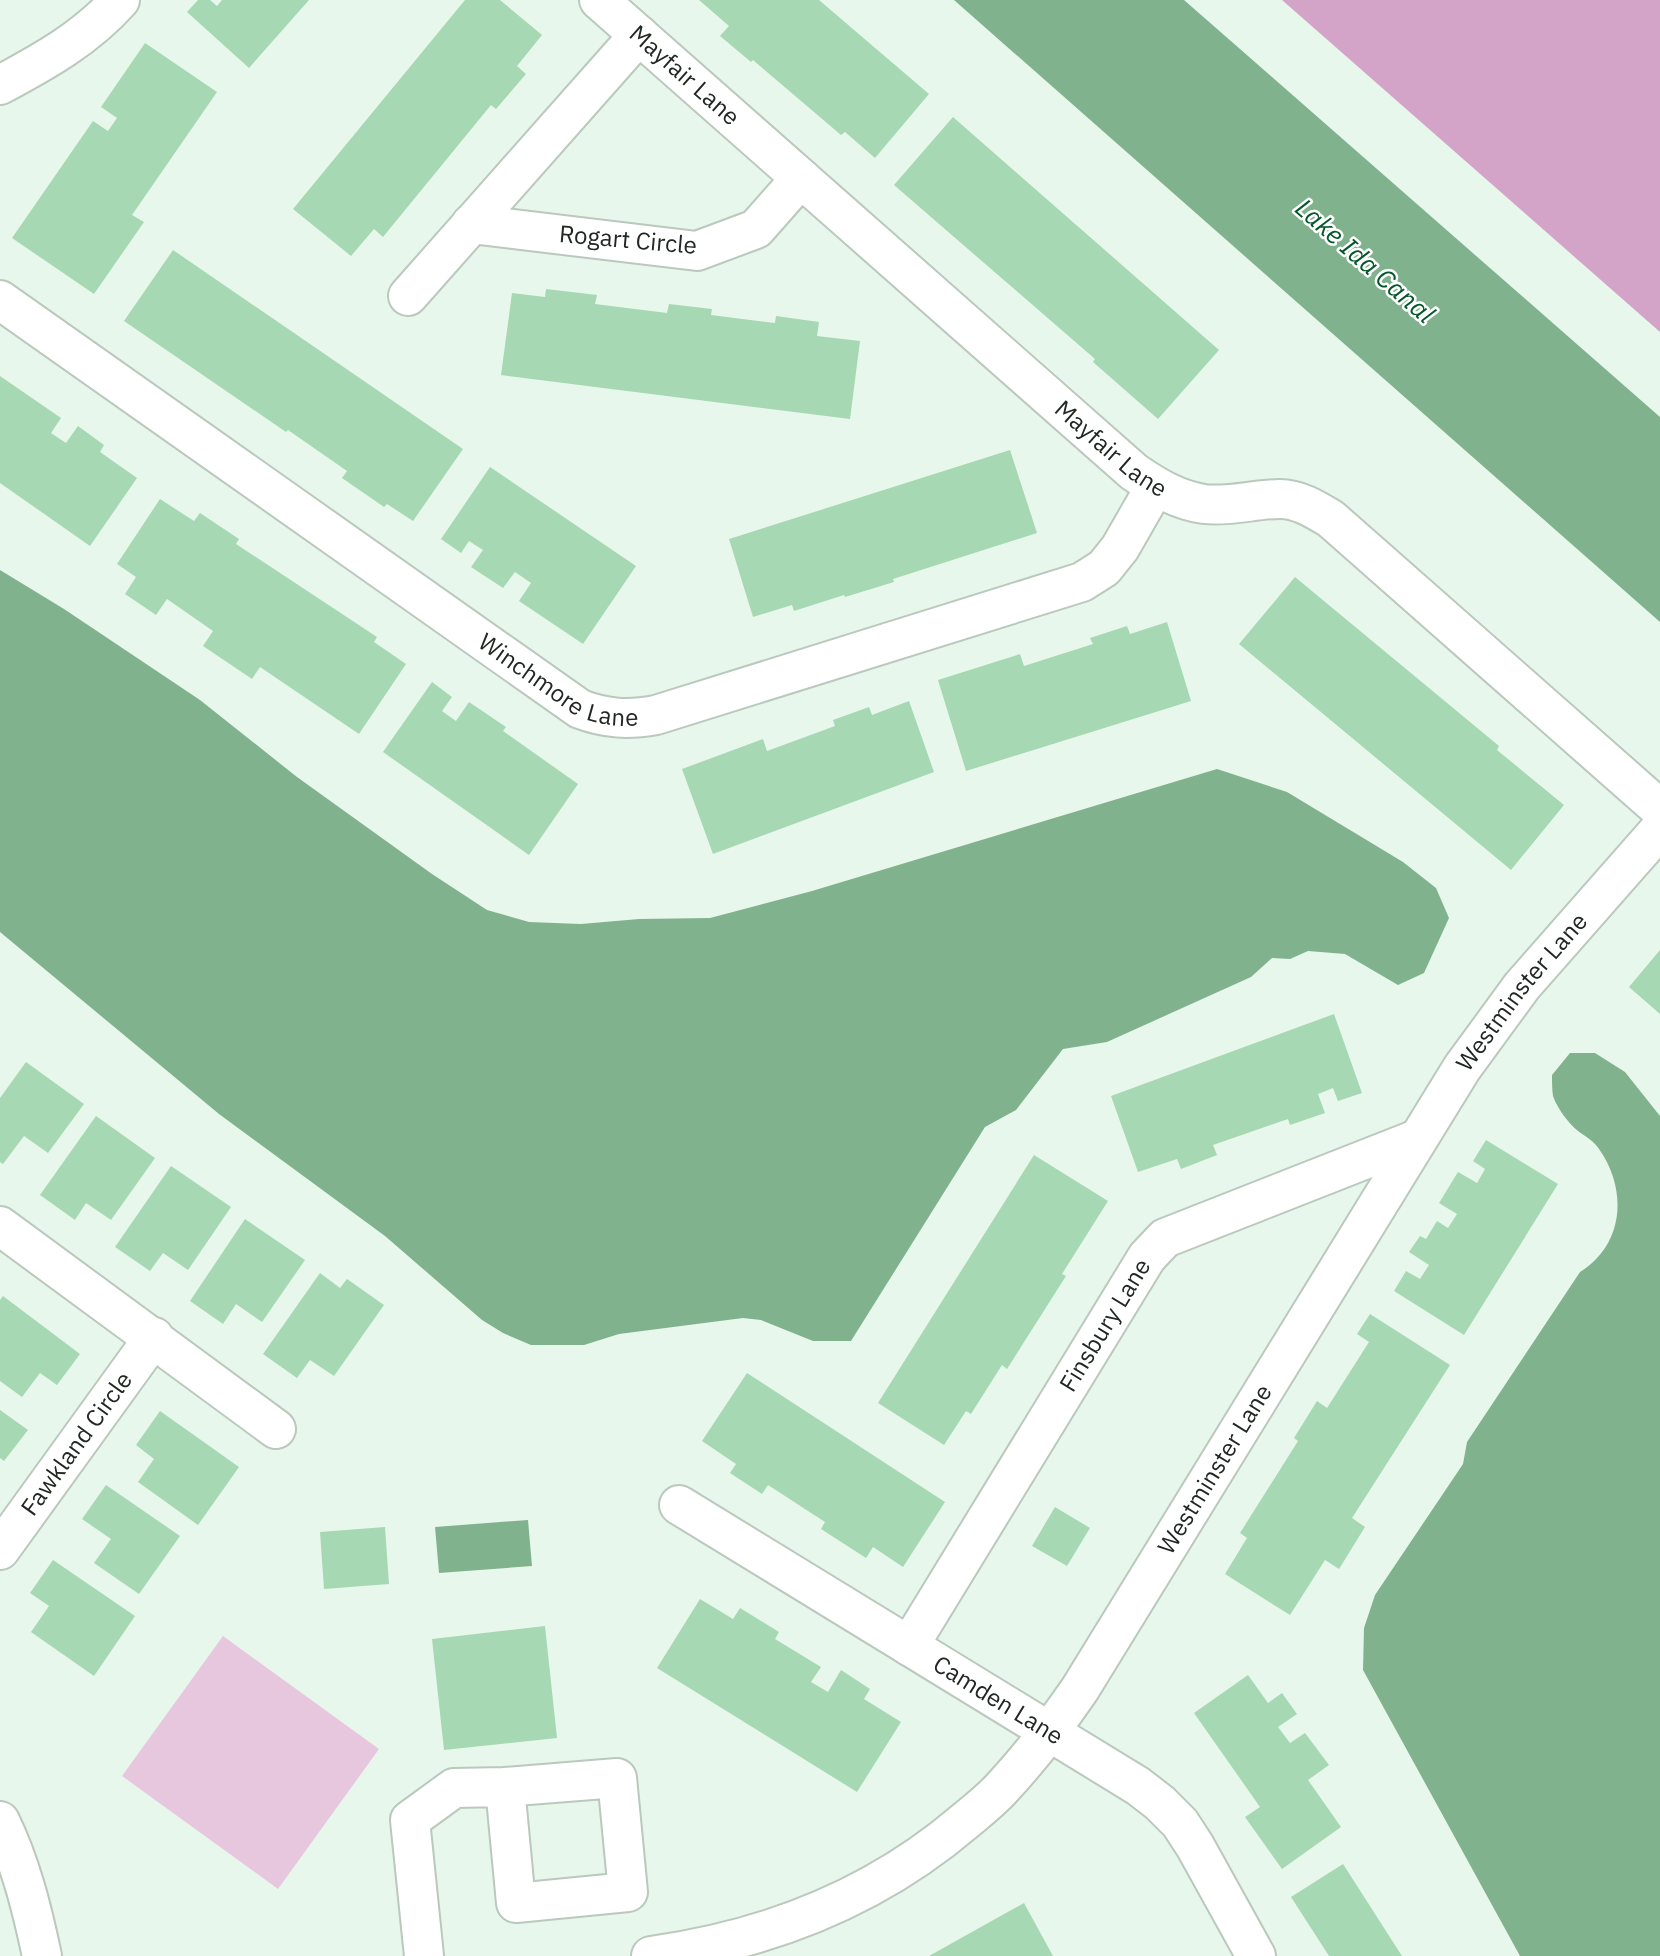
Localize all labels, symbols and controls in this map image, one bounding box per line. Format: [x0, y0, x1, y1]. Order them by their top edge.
street label: Mayfair Lane [623, 17, 747, 132]
water label: Lake Ida Canal [1289, 190, 1442, 330]
street label: Rogart Circle [558, 217, 698, 261]
street label: Mayfair Lane [1048, 392, 1173, 504]
street label: Winchmore Lane [473, 625, 639, 733]
street label: Westminster Lane [1448, 906, 1594, 1077]
street label: Finsbury Lane [1051, 1252, 1157, 1397]
street label: Fawkland Circle [13, 1365, 139, 1522]
street label: Westminster Lane [1150, 1378, 1279, 1560]
street label: Camden Lane [928, 1647, 1069, 1751]

